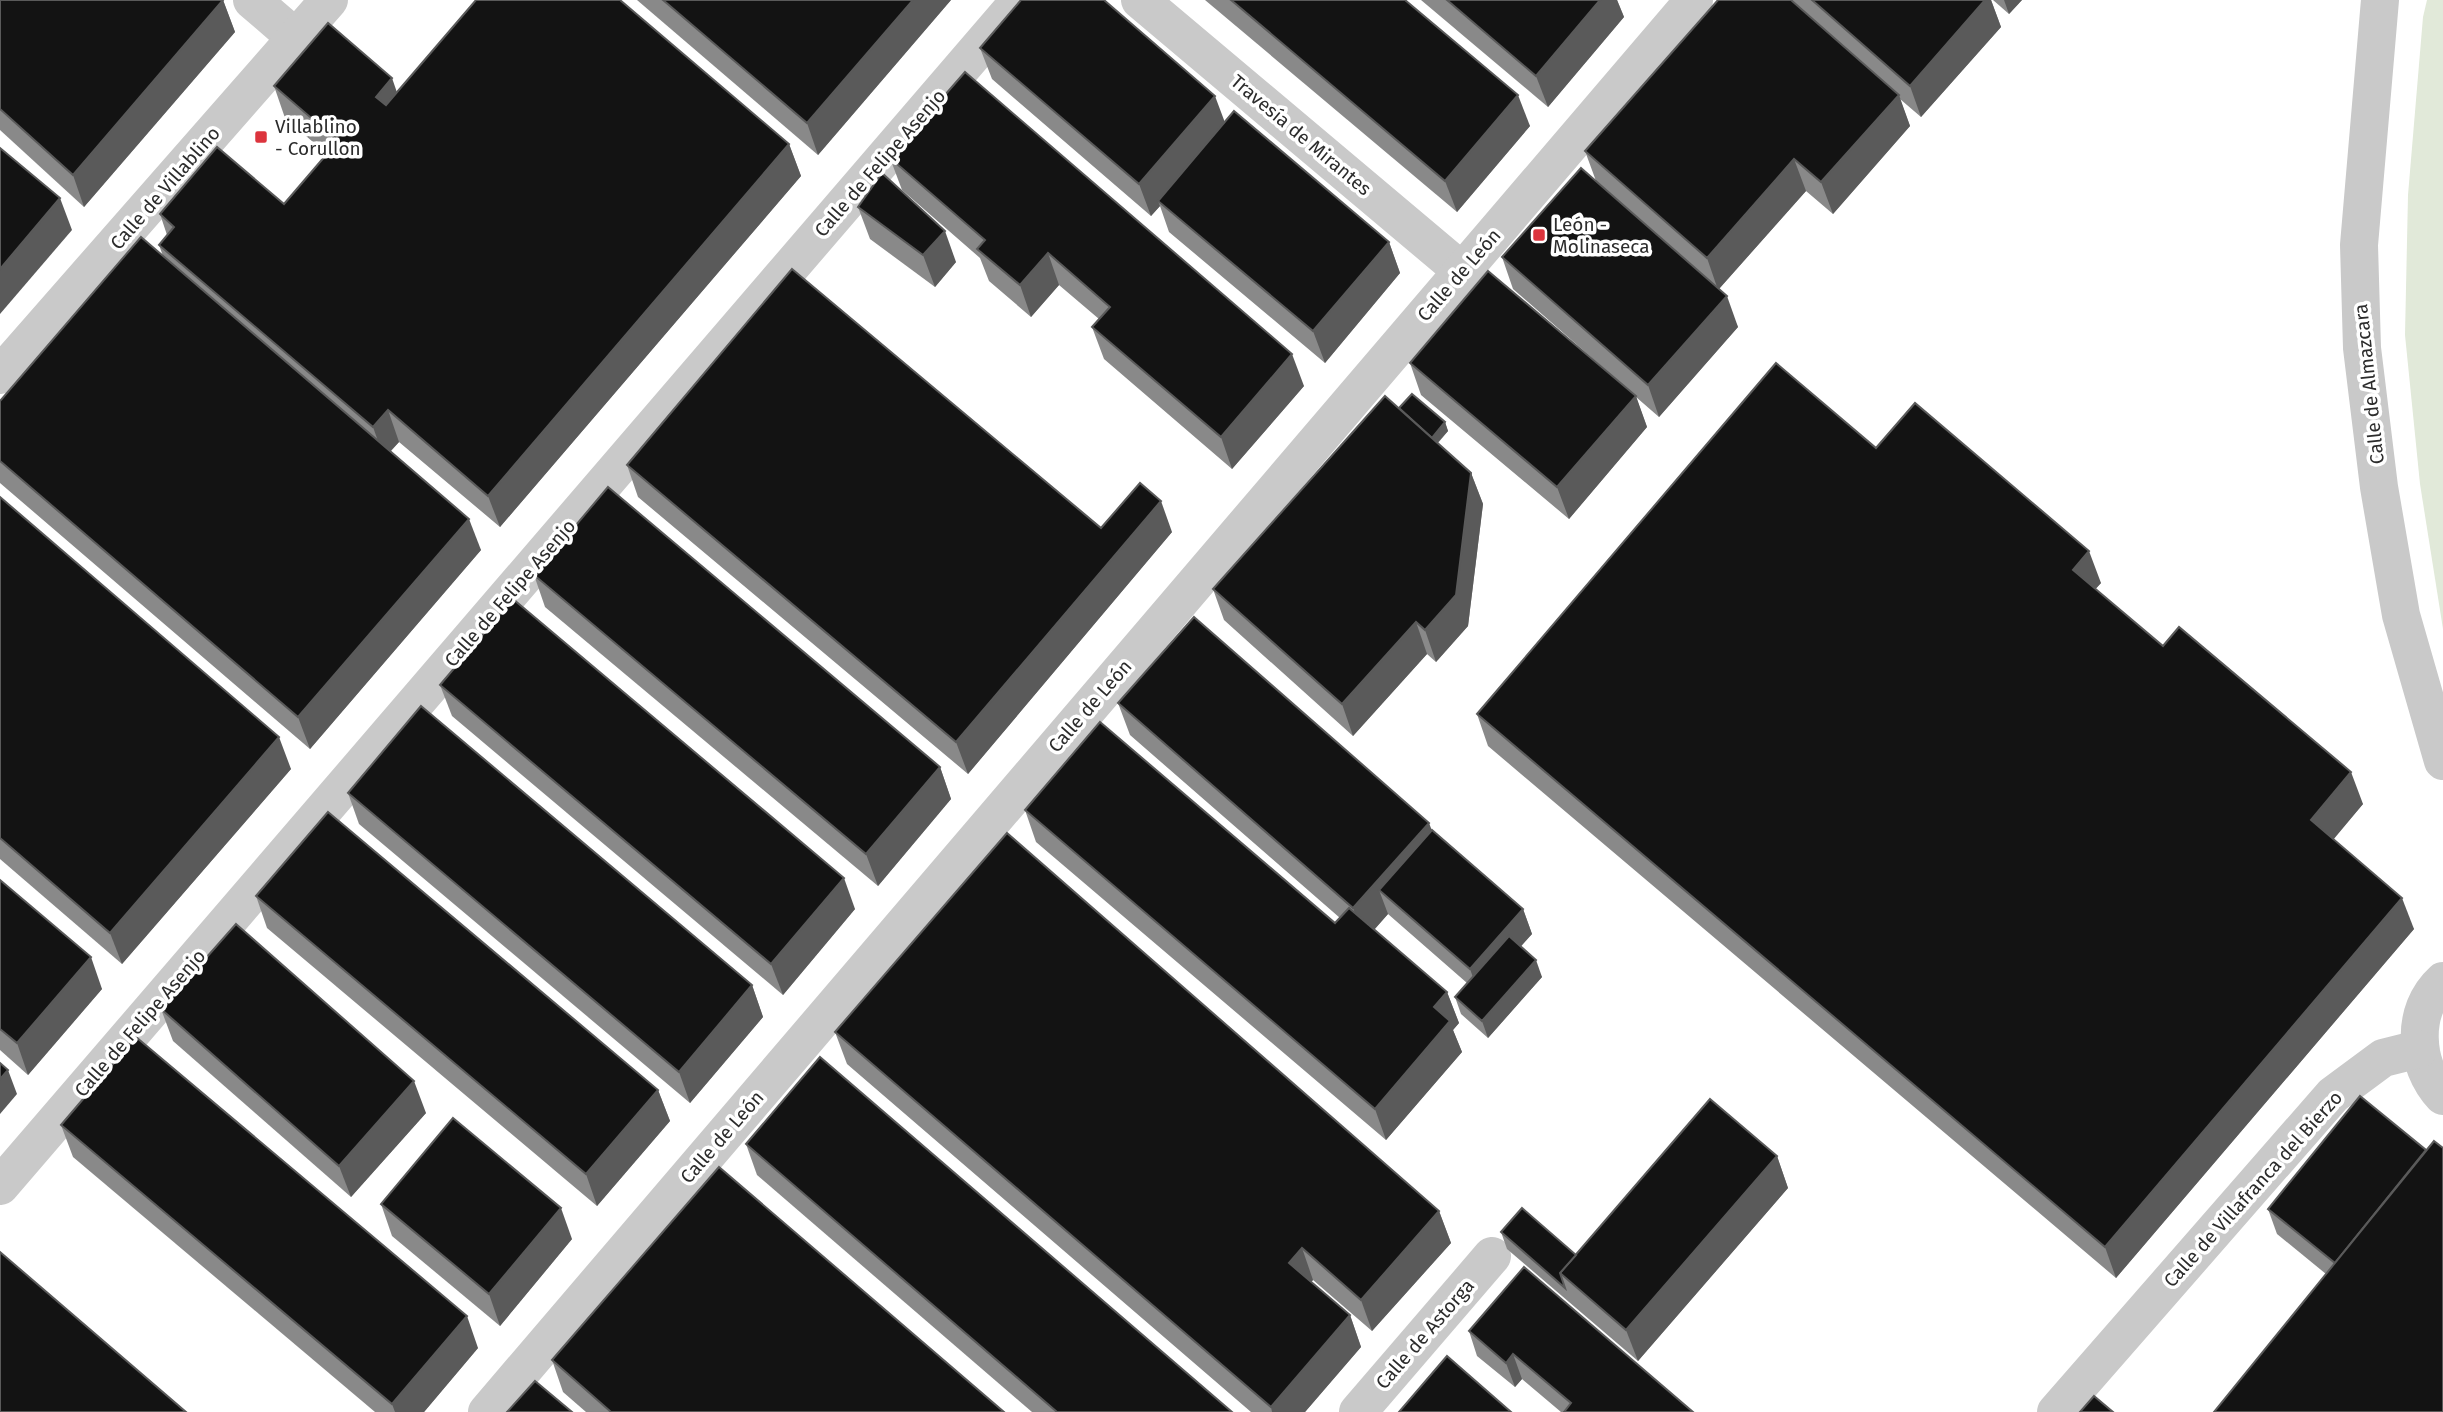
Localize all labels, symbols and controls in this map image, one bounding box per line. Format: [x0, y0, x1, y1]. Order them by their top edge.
street label: Travesía de Mirantes [1226, 70, 1376, 200]
street label: Calle de Felipe Asenjo [810, 84, 950, 242]
place label: Villablino - Corullon [275, 115, 361, 160]
street label: Calle de Villablino [105, 122, 225, 254]
marker: Villablino - Corullon [253, 129, 269, 145]
place label: León - Molinaseca [1553, 213, 1650, 258]
street label: Calle de León [1412, 224, 1506, 326]
marker: León - Molinaseca [1531, 227, 1547, 243]
street label: Calle de Almazcara [2349, 303, 2389, 465]
street label: Calle de Felipe Asenjo [440, 514, 580, 672]
street label: Calle de León [1043, 655, 1137, 757]
street label: Calle de Felipe Asenjo [70, 944, 210, 1102]
street label: Calle de León [675, 1086, 769, 1188]
street label: Calle de Villafranca del Bierzo [2159, 1086, 2347, 1292]
street label: Calle de Astorga [1371, 1274, 1479, 1394]

